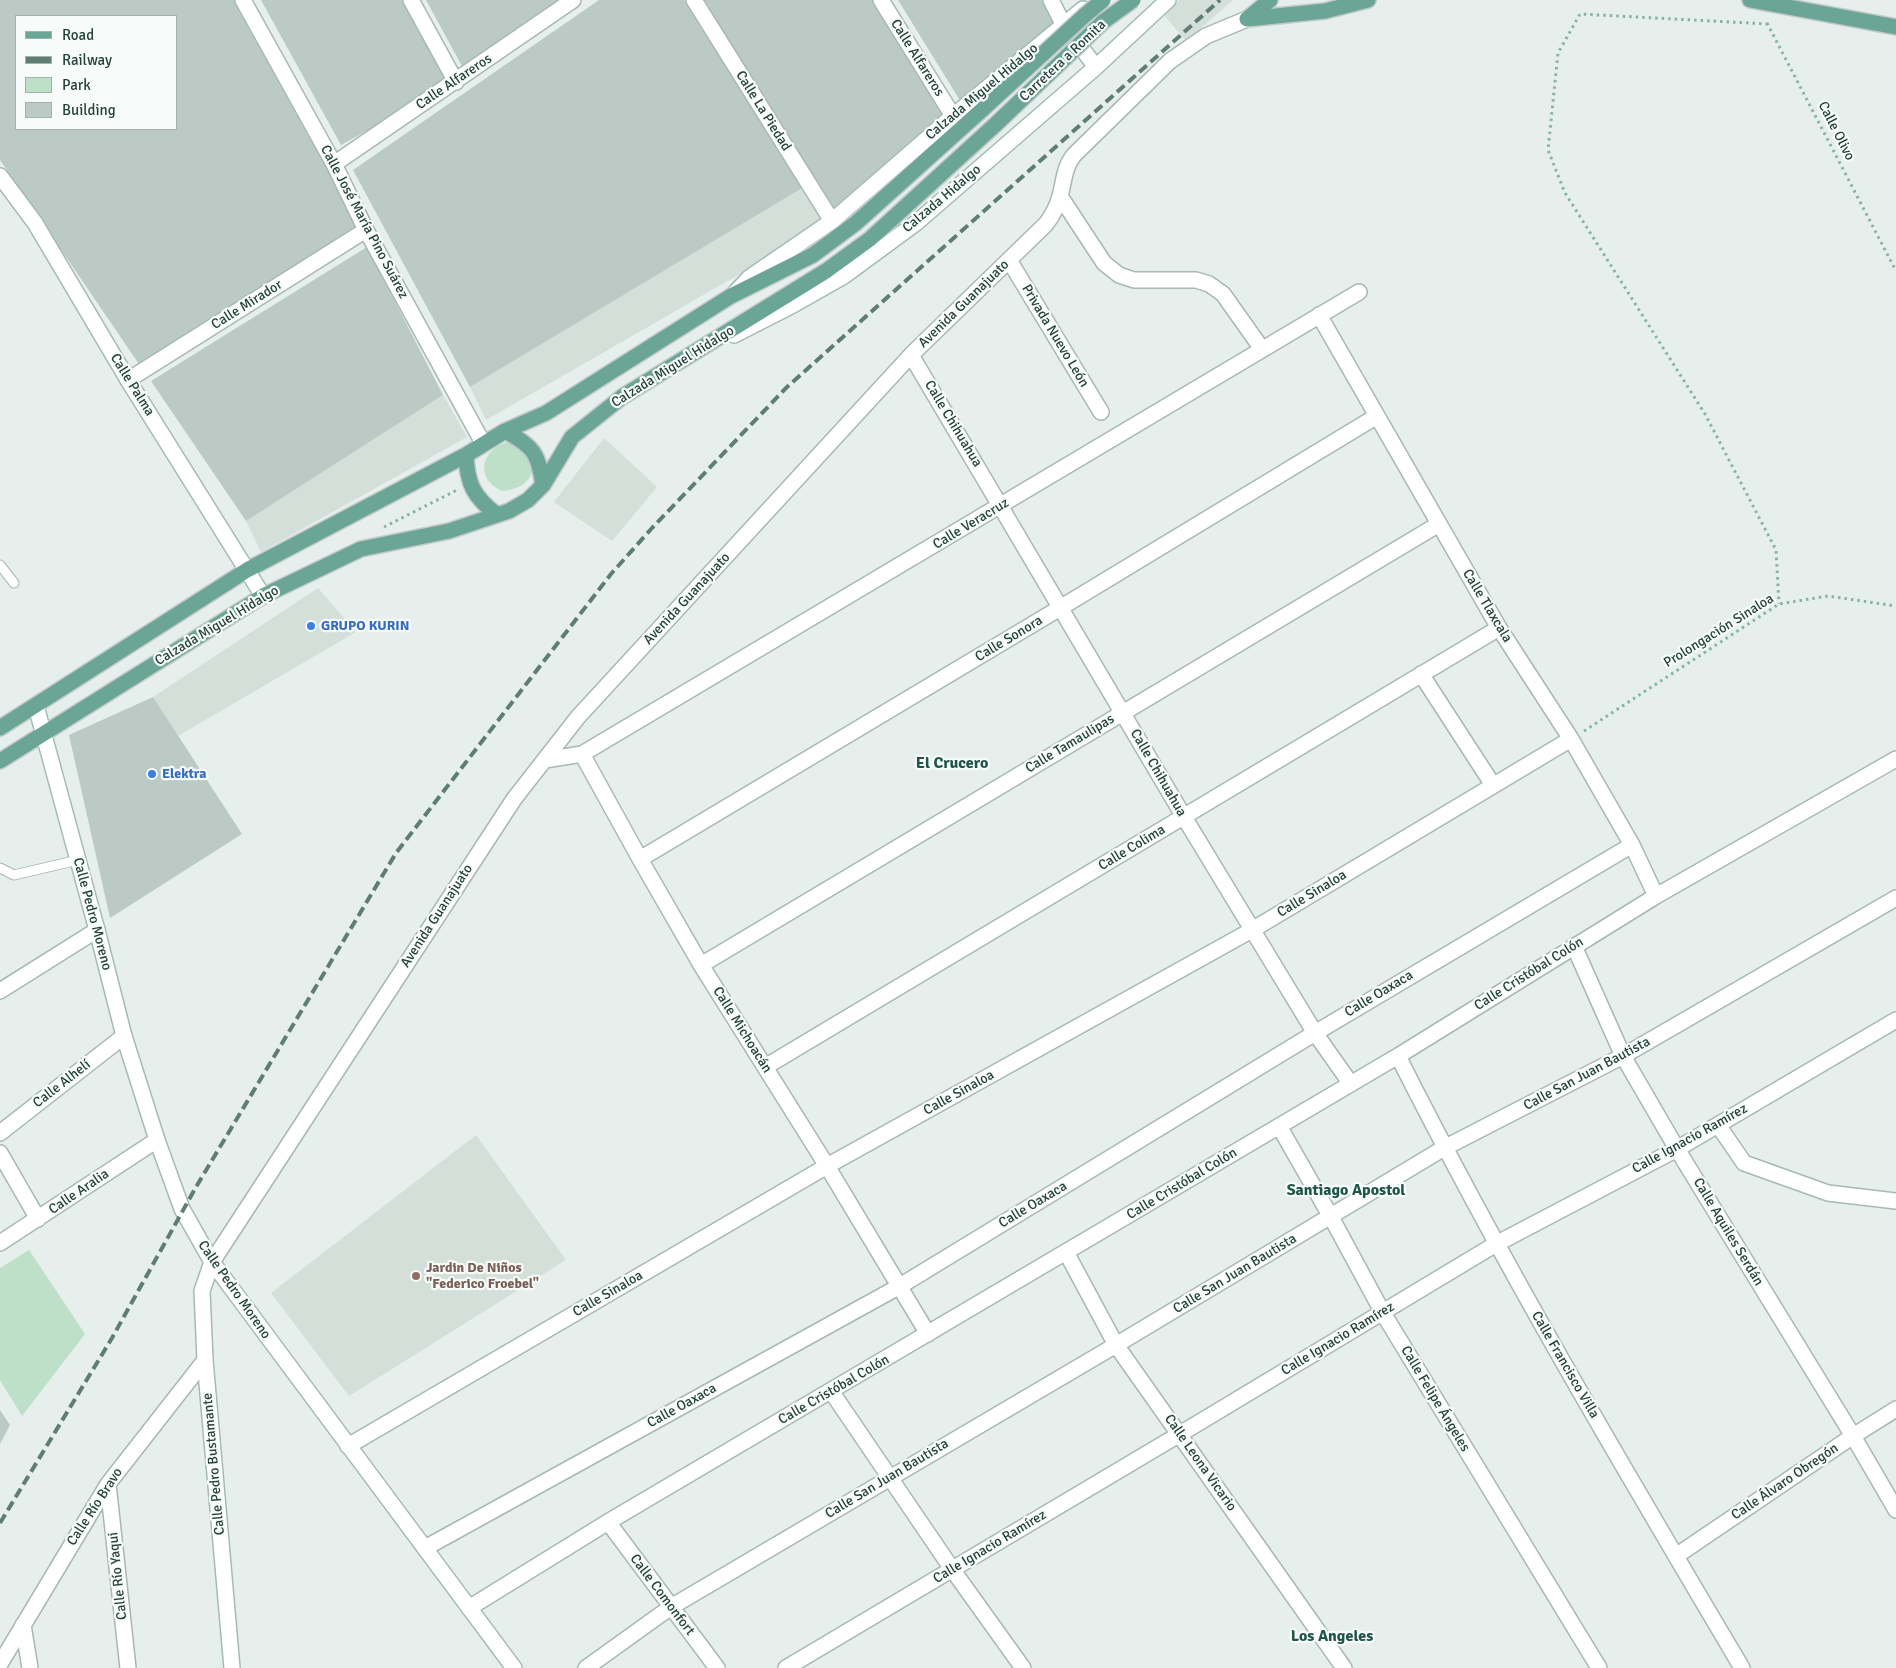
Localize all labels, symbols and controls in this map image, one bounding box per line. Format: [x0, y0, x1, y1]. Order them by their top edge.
legend [15, 15, 178, 130]
street label: Calle Alfareros [887, 16, 947, 100]
street label: Carretera a Romita [1016, 17, 1110, 105]
text: Road [62, 26, 94, 44]
street label: Calzada Miguel Hidalgo [922, 40, 1042, 144]
street label: Calle Alfareros [413, 50, 495, 114]
text: Railway [62, 51, 112, 69]
street label: Calle La Piedad [732, 68, 794, 154]
text: Park [62, 76, 91, 94]
street label: Calle Olivo [1814, 99, 1858, 163]
text: Building [62, 101, 116, 119]
street label: Calle José María Pino Suárez [316, 142, 412, 302]
street label: Calzada Hidalgo [899, 161, 985, 237]
street label: Avenida Guanajuato [915, 256, 1013, 352]
street label: Calle Mirador [208, 277, 286, 333]
street label: Privada Nuevo León [1018, 281, 1092, 391]
street label: Calzada Miguel Hidalgo [609, 322, 737, 412]
street label: Calle Palma [106, 351, 158, 419]
street label: Calle Chihuahua [921, 378, 985, 470]
street label: Calle Veracruz [930, 495, 1012, 553]
street label: Avenida Guanajuato [640, 550, 734, 648]
street label: Calle Tlaxcala [1459, 566, 1515, 646]
street label: Calzada Miguel Hidalgo [152, 582, 282, 670]
street label: Prolongación Sinaloa [1661, 590, 1777, 672]
street label: Calle Sonora [972, 612, 1046, 666]
place label: GRUPO KURIN [321, 618, 409, 634]
marker: GRUPO KURIN [305, 620, 317, 632]
street label: Calle Tamaulipas [1022, 711, 1118, 777]
street label: Calle Chihuahua [1126, 726, 1190, 820]
district label: El Crucero [916, 754, 988, 774]
place label: Elektra [162, 766, 206, 782]
marker: Elektra [146, 768, 158, 780]
street label: Calle Colima [1095, 821, 1169, 875]
street label: Calle Pedro Moreno [69, 856, 115, 972]
street label: Avenida Guanajuato [397, 861, 477, 971]
street label: Calle Sinaloa [1274, 867, 1350, 921]
street label: Calle Cristóbal Colón [1471, 934, 1587, 1014]
street label: Calle Oaxaca [1342, 967, 1416, 1021]
street label: Calle Michoacán [709, 984, 775, 1076]
street label: Calle San Juan Bautista [1521, 1033, 1653, 1115]
street label: Calle Alhelí [30, 1056, 94, 1112]
street label: Calle Sinaloa [921, 1067, 997, 1119]
street label: Calle Ignacio Ramírez [1629, 1100, 1751, 1178]
street label: Calle Cristóbal Colón [1124, 1144, 1240, 1224]
street label: Calle Aralia [46, 1166, 112, 1218]
street label: Calle Aquiles Serdán [1689, 1175, 1767, 1289]
street label: Calle Oaxaca [996, 1178, 1070, 1232]
district label: Santiago Apostol [1287, 1181, 1405, 1201]
street label: Calle San Juan Bautista [1170, 1230, 1300, 1318]
street label: Calle Pedro Moreno [194, 1238, 274, 1342]
place label: Jardin De Niños "Federico Froebel" [426, 1260, 539, 1292]
street label: Calle Sinaloa [570, 1267, 646, 1321]
marker: Jardin De Niños "Federico Froebel" [410, 1270, 422, 1282]
street label: Calle Ignacio Ramírez [1278, 1299, 1398, 1379]
street label: Calle Francisco Villa [1528, 1308, 1602, 1422]
street label: Calle Felipe Ángeles [1397, 1343, 1473, 1455]
street label: Calle Cristóbal Colón [775, 1351, 893, 1429]
street label: Calle Oaxaca [644, 1380, 720, 1432]
street label: Calle Pedro Bustamante [199, 1392, 229, 1536]
street label: Calle Leona Vicario [1160, 1411, 1240, 1515]
street label: Calle San Juan Bautista [822, 1435, 952, 1523]
street label: Calle Álvaro Obregón [1728, 1440, 1842, 1524]
street label: Calle Río Bravo [64, 1465, 126, 1549]
street label: Calle Ignacio Ramírez [930, 1507, 1050, 1587]
street label: Calle Río Yaqui [105, 1531, 131, 1621]
street label: Calle Comonfort [626, 1551, 698, 1639]
district label: Los Angeles [1291, 1627, 1373, 1647]

